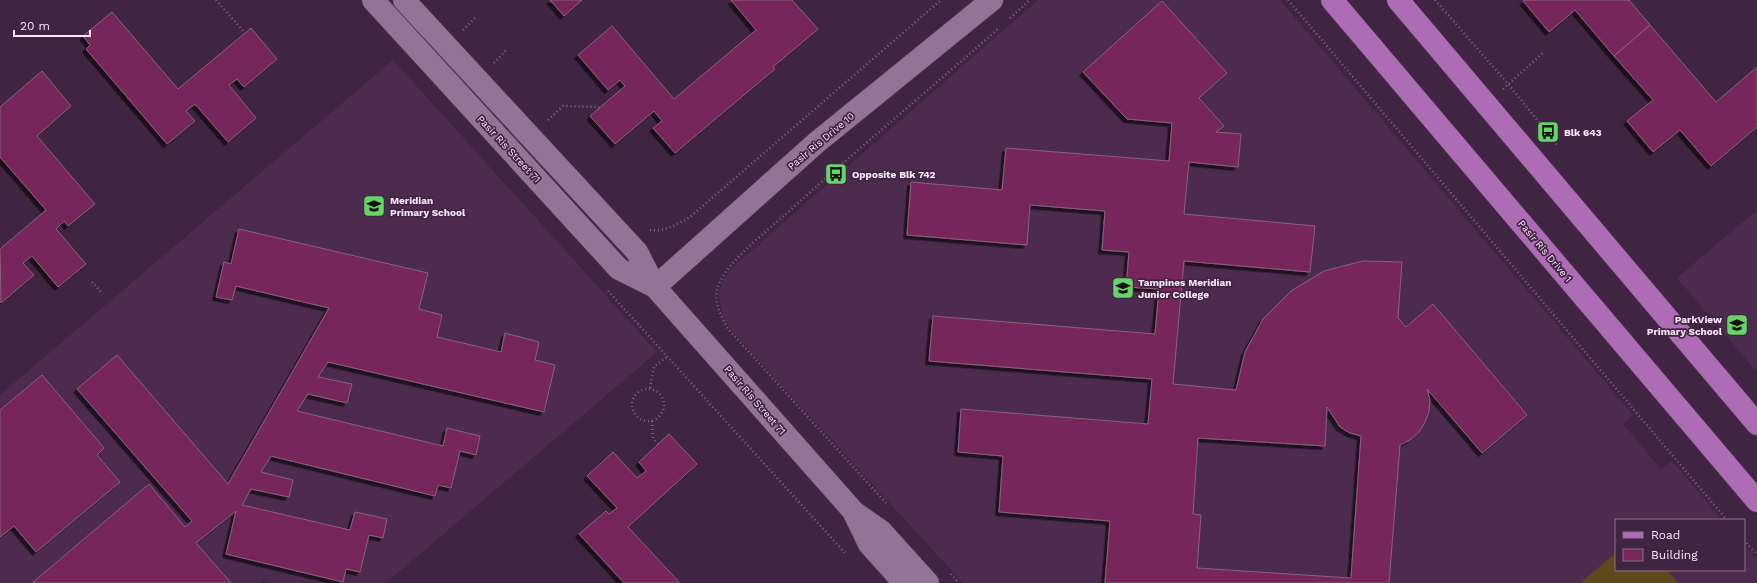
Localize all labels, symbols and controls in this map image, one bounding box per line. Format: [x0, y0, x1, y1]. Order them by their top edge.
scale bar [14, 12, 90, 38]
text: 20 m [20, 19, 50, 33]
street label: Pasir Ris Drive 10 [786, 110, 856, 172]
street label: Pasir Ris Street 71 [475, 113, 543, 185]
bus stop icon: Blk 643 [1535, 119, 1561, 145]
place label: Blk 643 [1564, 127, 1602, 138]
bus stop icon: Opposite Blk 742 [823, 161, 849, 187]
place label: Opposite Blk 742 [852, 169, 935, 180]
school or university icon: Meridian Primary School [361, 193, 387, 219]
place label: Meridian Primary School [390, 195, 466, 218]
street label: Pasir Ris Drive 1 [1516, 218, 1574, 284]
school or university icon: Tampines Meridian Junior College [1110, 275, 1136, 301]
place label: Tampines Meridian Junior College [1138, 277, 1231, 300]
school or university icon: ParkView Primary School [1724, 312, 1750, 338]
place label: ParkView Primary School [1647, 314, 1723, 337]
street label: Pasir Ris Street 71 [722, 363, 788, 437]
legend [1615, 519, 1745, 571]
text: Road [1651, 528, 1680, 542]
text: Building [1651, 548, 1698, 562]

